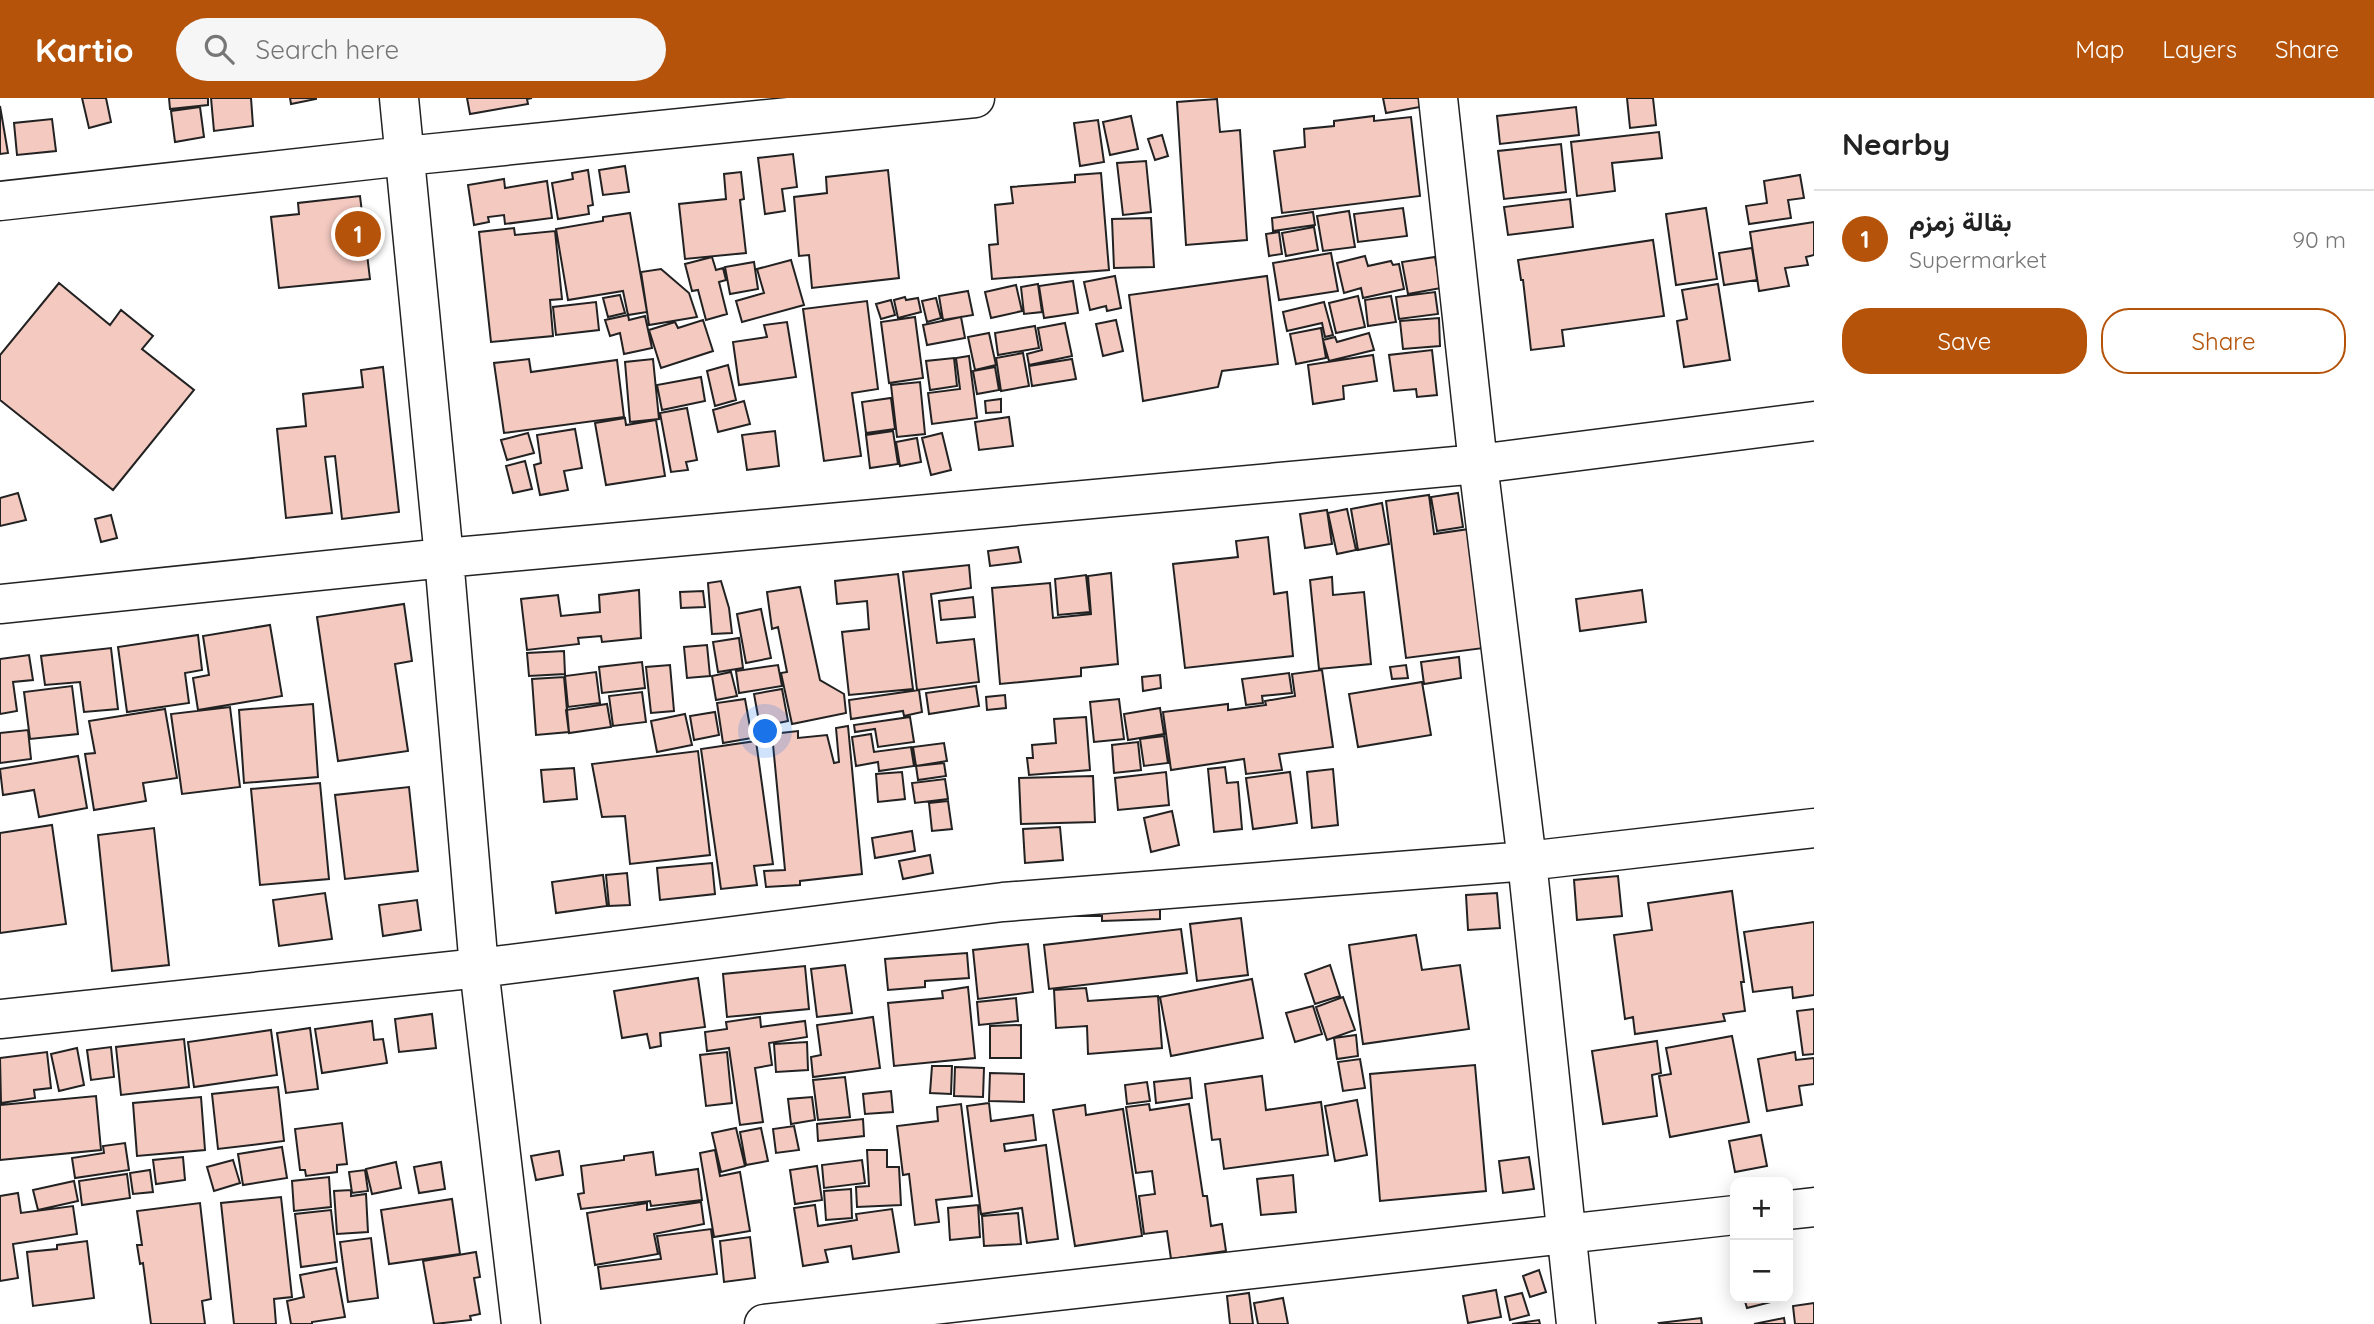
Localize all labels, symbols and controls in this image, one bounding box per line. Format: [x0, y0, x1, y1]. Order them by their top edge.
search box [176, 18, 666, 81]
text: Kartio [35, 29, 134, 70]
icon: search [200, 30, 238, 68]
text: Search here [256, 33, 399, 66]
text: Map [2075, 34, 2124, 64]
text: Layers [2162, 34, 2237, 64]
text: Share [2275, 34, 2339, 64]
text: Nearby [1842, 125, 1950, 163]
text: بقالة زمزم [1909, 205, 2012, 238]
pin: 1 [335, 208, 381, 260]
text: 1 [1861, 225, 1869, 254]
text: 90 m [2292, 225, 2346, 254]
text: Supermarket [1909, 245, 2047, 274]
button: Save [1842, 308, 2087, 374]
button: Share [2101, 308, 2346, 374]
your location [748, 714, 782, 748]
map controls [1730, 1177, 1793, 1303]
button: + [1730, 1177, 1793, 1240]
button: − [1730, 1240, 1793, 1303]

